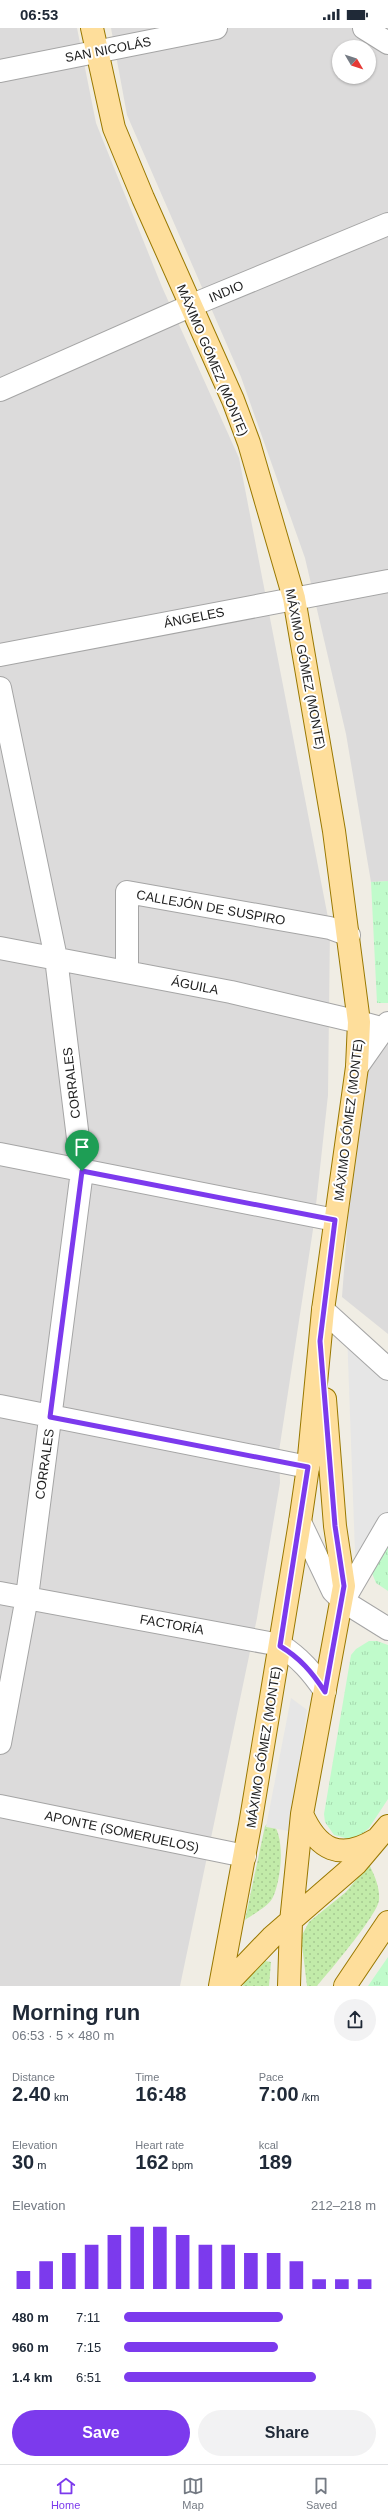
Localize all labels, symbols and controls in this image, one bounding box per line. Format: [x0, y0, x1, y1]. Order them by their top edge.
text: 06:53 [20, 6, 58, 23]
street label: SAN NICOLÁS [64, 34, 153, 65]
north arrow [332, 40, 376, 84]
map controls [332, 40, 376, 84]
street label: INDIO [207, 277, 246, 305]
street label: MÁXIMO GÓMEZ (MONTE) [174, 282, 251, 438]
street label: MÁXIMO GÓMEZ (MONTE) [283, 588, 328, 751]
street label: ÁNGELES [163, 604, 226, 631]
street label: CALLEJÓN DE SUSPIRO [135, 887, 287, 928]
street label: ÁGUILA [170, 974, 220, 997]
street label: MÁXIMO GÓMEZ (MONTE) [331, 1038, 366, 1202]
street label: CORRALES [60, 1046, 83, 1119]
pin [65, 1130, 99, 1171]
icon: arrive [71, 1136, 93, 1158]
street label: CORRALES [32, 1427, 57, 1501]
street label: FACTORÍA [139, 1611, 205, 1638]
street label: MÁXIMO GÓMEZ (MONTE) [243, 1665, 284, 1829]
street label: APONTE (SOMERUELOS) [43, 1808, 200, 1855]
button: share [334, 1999, 376, 2041]
text: Morning run [12, 2000, 140, 2025]
text: 06:53 · 5 × 480 m [12, 2028, 114, 2043]
text: Distance [12, 2071, 55, 2083]
text: Time [135, 2071, 159, 2083]
text: Pace [259, 2071, 284, 2083]
text: 2.40 [12, 2083, 51, 2105]
text: 16:48 [135, 2083, 186, 2105]
text: 7:00 [259, 2083, 299, 2105]
text: km [51, 2091, 69, 2103]
text: /km [299, 2091, 319, 2103]
text: Elevation [12, 2139, 57, 2151]
text: Heart rate [135, 2139, 184, 2151]
text: kcal [259, 2139, 278, 2151]
text: 30 [12, 2151, 34, 2173]
text: 162 [135, 2151, 169, 2173]
text: 189 [259, 2151, 292, 2173]
text: m [34, 2159, 46, 2171]
text: bpm [169, 2159, 193, 2171]
text: Elevation [12, 2198, 65, 2213]
text: 212–218 m [311, 2198, 376, 2213]
text: 480 m [12, 2310, 49, 2325]
text: 7:11 [76, 2310, 100, 2325]
text: 960 m [12, 2340, 49, 2355]
text: 7:15 [76, 2340, 101, 2355]
text: 1.4 km [12, 2370, 52, 2385]
text: 6:51 [76, 2370, 101, 2385]
button: Save [12, 2410, 190, 2456]
button: Share [198, 2410, 376, 2456]
tab: Home [51, 2475, 80, 2511]
tab: Map [182, 2475, 204, 2511]
tab: Saved [306, 2475, 337, 2511]

